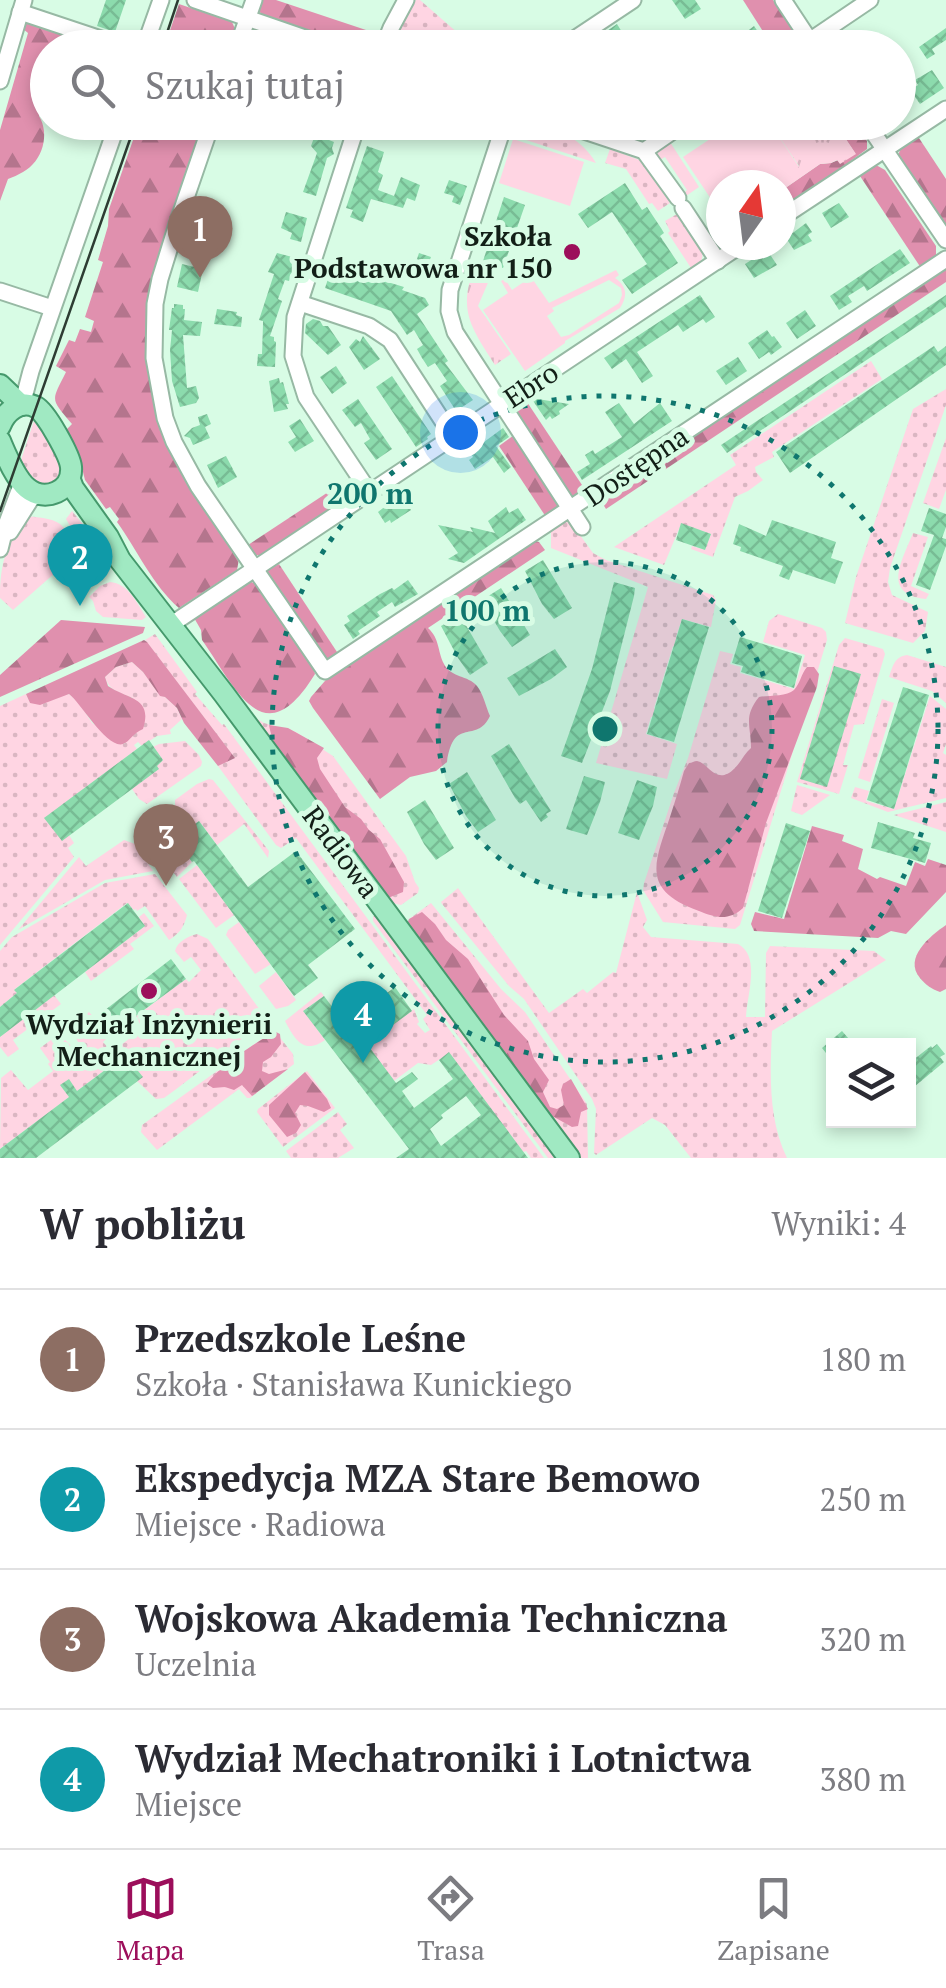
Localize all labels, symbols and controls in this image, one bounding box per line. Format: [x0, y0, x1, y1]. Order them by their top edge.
search box [30, 30, 916, 140]
icon: search [65, 58, 120, 113]
text: Szukaj tutaj [145, 60, 345, 110]
north arrow [706, 170, 796, 260]
pin: 1 [168, 196, 232, 278]
place label: Szkoła Podstawowa nr 150 [294, 217, 552, 286]
marker: Szkoła Podstawowa nr 150 [561, 241, 583, 263]
street label: Ebro [496, 353, 565, 416]
your location [435, 407, 486, 458]
street label: Dostępna [576, 417, 695, 514]
text: 200 m [327, 473, 414, 513]
pin: 2 [48, 524, 112, 606]
text: 100 m [444, 590, 531, 630]
centre of rings [587, 711, 623, 747]
street label: Radiowa [295, 798, 388, 905]
pin: 3 [134, 804, 198, 886]
marker: Wydział Inżynierii Mechanicznej [138, 980, 160, 1002]
pin: 4 [330, 980, 396, 1063]
place label: Wydział Inżynierii Mechanicznej [26, 1005, 272, 1074]
map controls [826, 1038, 916, 1128]
button: layers [826, 1038, 916, 1128]
text: W pobliżu [40, 1195, 246, 1251]
text: Wyniki: 4 [772, 1202, 906, 1244]
text: Przedszkole Leśne [135, 1313, 466, 1363]
text: 1 [63, 1338, 82, 1380]
text: 180 m [819, 1338, 906, 1380]
text: Szkoła · Stanisława Kunickiego [135, 1363, 572, 1405]
text: Ekspedycja MZA Stare Bemowo [135, 1453, 700, 1503]
text: 2 [63, 1478, 82, 1520]
text: 250 m [819, 1478, 906, 1520]
text: Miejsce · Radiowa [135, 1503, 386, 1545]
text: Wojskowa Akademia Techniczna [135, 1593, 728, 1643]
text: 3 [63, 1618, 82, 1660]
text: 320 m [819, 1618, 906, 1660]
text: Uczelnia [135, 1643, 257, 1685]
text: Wydział Mechatroniki i Lotnictwa [135, 1733, 752, 1783]
text: 4 [63, 1758, 82, 1800]
text: 380 m [819, 1758, 906, 1800]
text: Miejsce [135, 1783, 242, 1825]
tab: Mapa [116, 1871, 185, 1968]
tab: Trasa [417, 1871, 485, 1968]
tab: Zapisane [717, 1871, 830, 1968]

